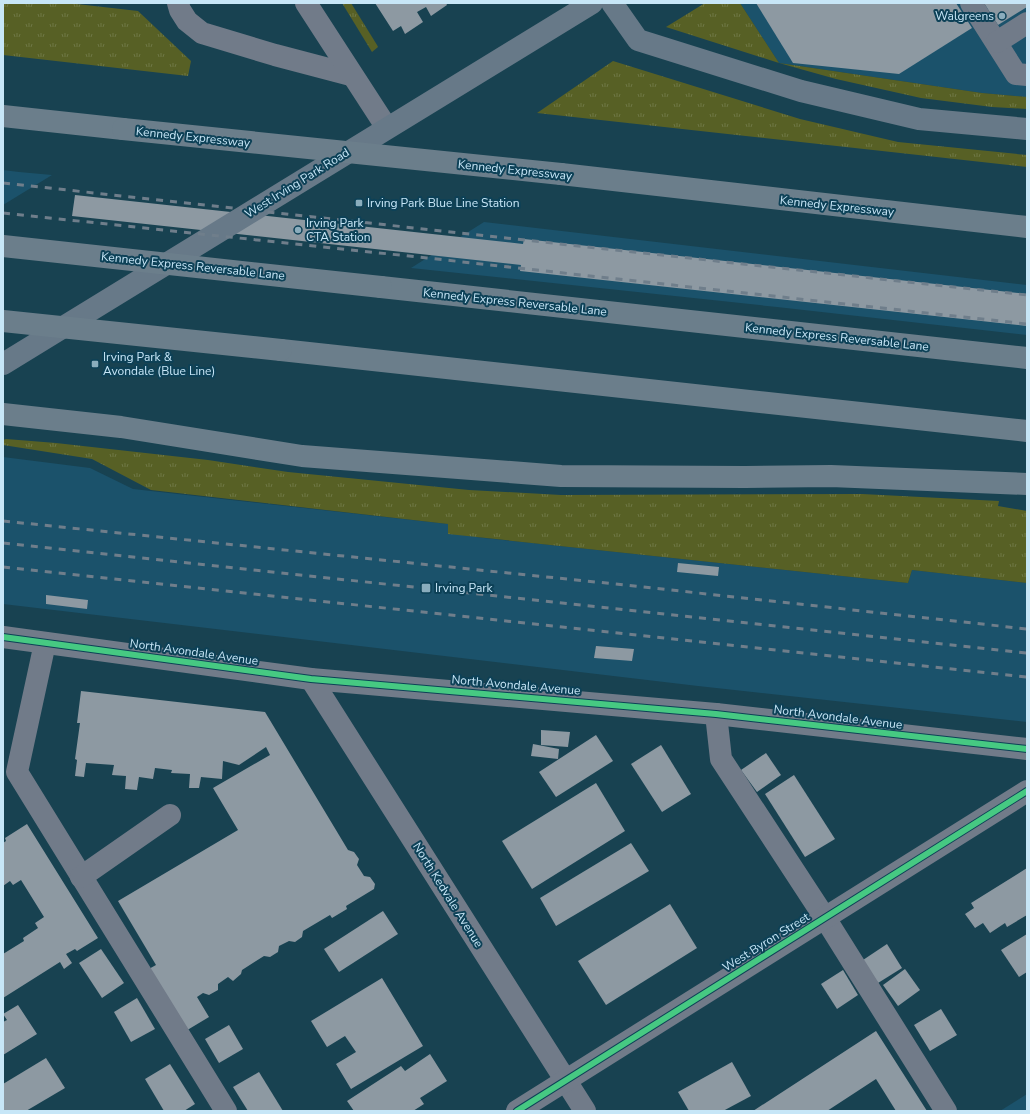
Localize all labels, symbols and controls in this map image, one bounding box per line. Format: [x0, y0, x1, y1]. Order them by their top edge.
place label: Walgreens [935, 8, 994, 24]
marker: Walgreens [997, 11, 1007, 21]
street label: Kennedy Expressway [135, 123, 252, 151]
street label: West Irving Park Road [242, 144, 352, 222]
street label: Kennedy Expressway [457, 156, 574, 184]
street label: Kennedy Expressway [779, 192, 896, 220]
place label: Irving Park Blue Line Station [367, 195, 520, 211]
marker: Irving Park Blue Line Station [354, 198, 364, 208]
place label: Irving Park CTA Station [306, 215, 371, 245]
marker: Irving Park CTA Station [293, 225, 303, 235]
street label: Kennedy Express Reversable Lane [100, 248, 286, 284]
street label: Kennedy Express Reversable Lane [422, 284, 608, 320]
street label: Kennedy Express Reversable Lane [744, 319, 930, 355]
place label: Irving Park & Avondale (Blue Line) [103, 349, 215, 379]
marker: Irving Park & Avondale (Blue Line) [90, 359, 100, 369]
place label: Irving Park [435, 580, 494, 596]
marker: Irving Park [420, 582, 432, 594]
street label: North Avondale Avenue [129, 635, 259, 669]
street label: North Avondale Avenue [451, 671, 581, 699]
street label: North Avondale Avenue [773, 701, 903, 733]
street label: North Kedvale Avenue [409, 839, 487, 951]
street label: West Byron Street [719, 908, 813, 975]

